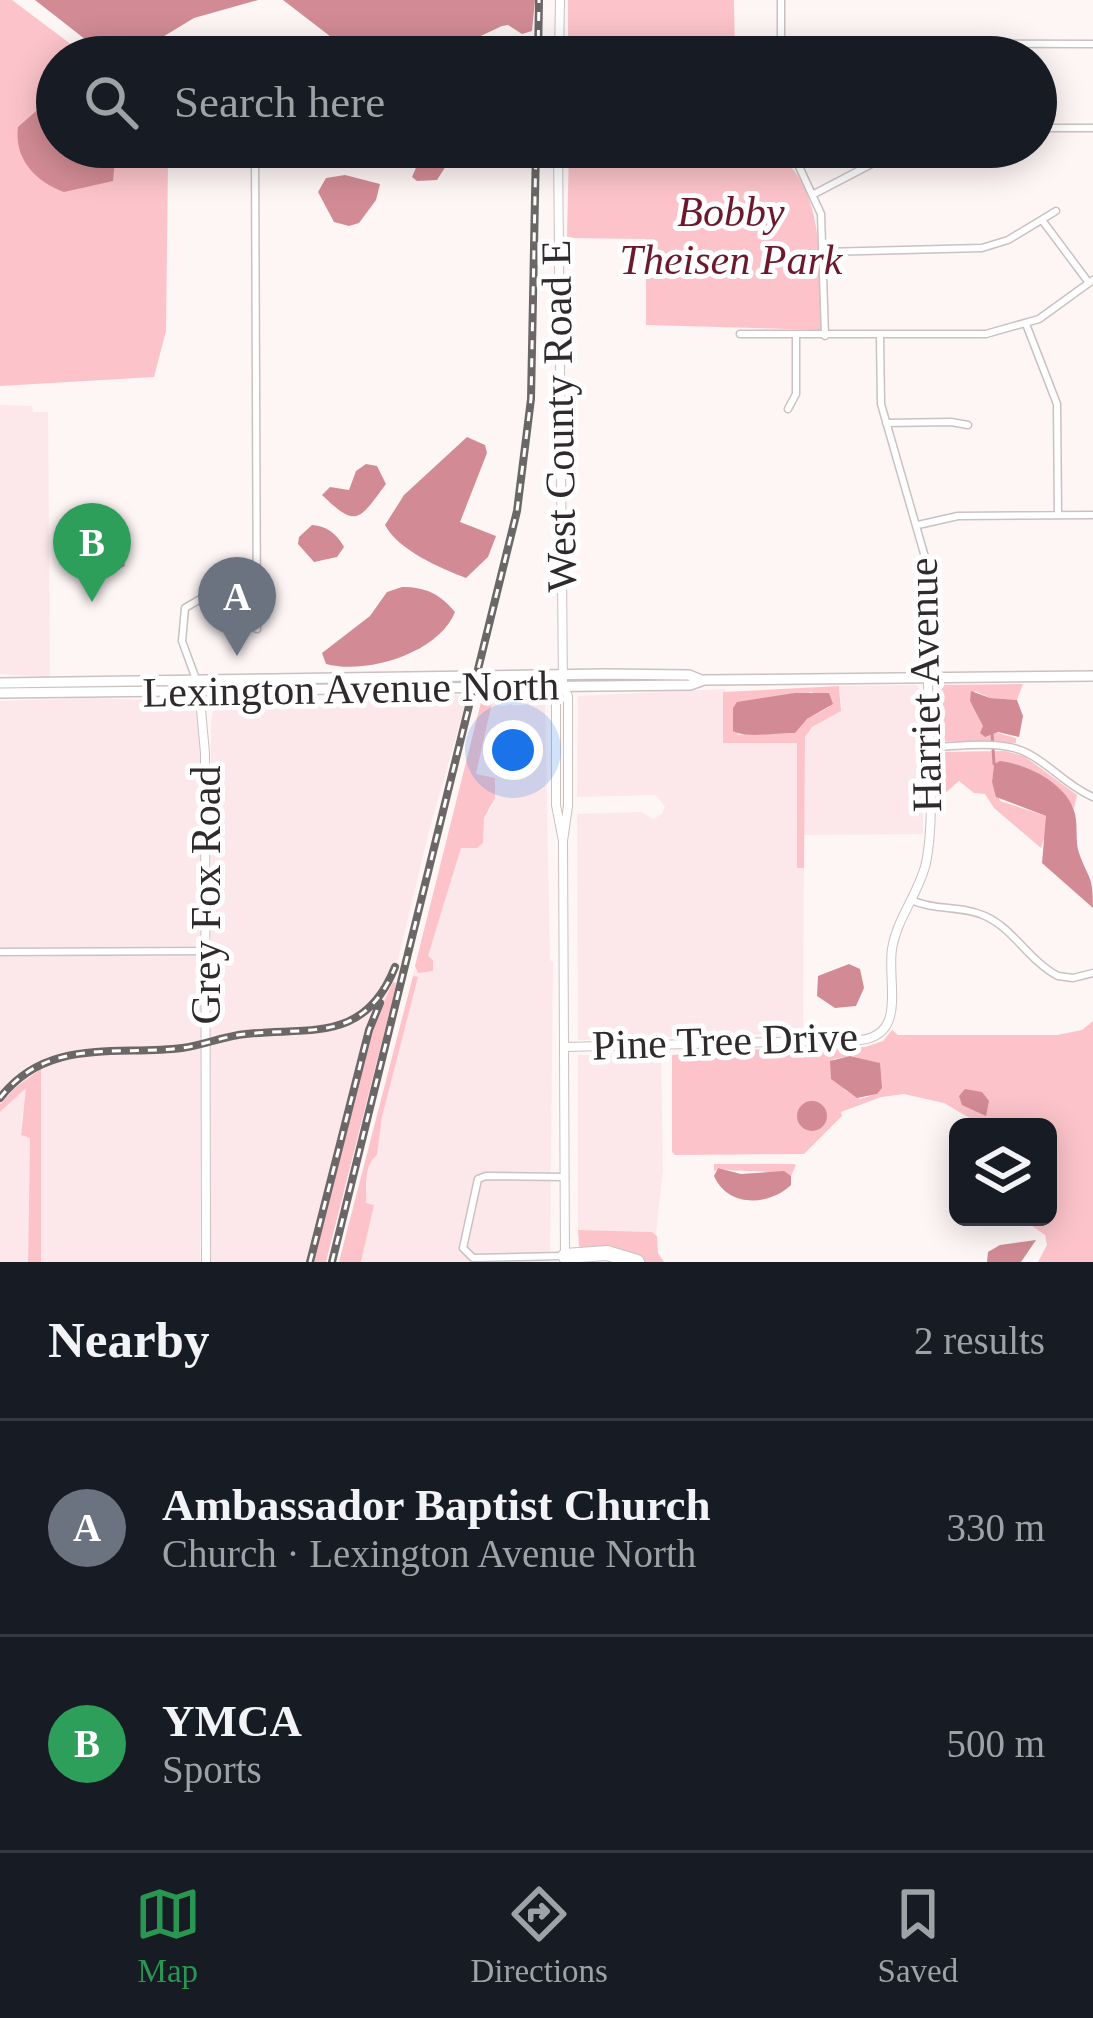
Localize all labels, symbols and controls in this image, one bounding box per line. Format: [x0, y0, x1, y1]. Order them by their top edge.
search box [36, 36, 1057, 168]
icon: search [78, 69, 144, 135]
text: Search here [174, 77, 385, 127]
park label: Bobby Theisen Park [620, 189, 844, 283]
street label: West County Road E [533, 239, 585, 593]
pin: B [53, 503, 131, 602]
pin: A [198, 557, 276, 656]
street label: Harriet Avenue [900, 557, 950, 813]
street label: Lexington Avenue North [142, 662, 560, 716]
your location [483, 720, 543, 780]
street label: Grey Fox Road [183, 766, 229, 1024]
street label: Pine Tree Drive [591, 1013, 859, 1069]
map controls [949, 1118, 1057, 1226]
button: layers [949, 1118, 1057, 1226]
text: Nearby [48, 1312, 209, 1368]
text: 2 results [914, 1319, 1045, 1362]
text: Ambassador Baptist Church [162, 1480, 710, 1530]
text: A [73, 1506, 101, 1549]
text: 330 m [946, 1506, 1045, 1549]
text: Church · Lexington Avenue North [162, 1532, 696, 1575]
text: YMCA [162, 1696, 302, 1746]
text: B [74, 1722, 100, 1765]
text: 500 m [946, 1722, 1045, 1765]
text: Sports [162, 1748, 262, 1791]
tab: Map [135, 1881, 201, 1990]
tab: Directions [470, 1881, 608, 1990]
tab: Saved [878, 1881, 958, 1990]

